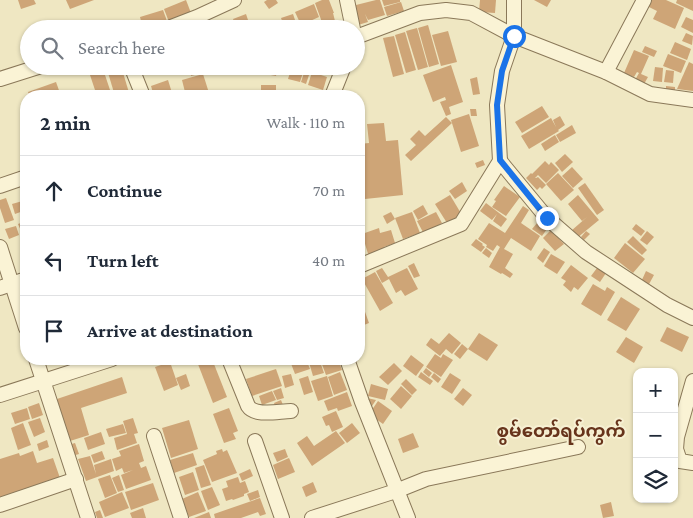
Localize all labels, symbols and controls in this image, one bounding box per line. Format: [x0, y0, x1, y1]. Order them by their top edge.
search box [20, 20, 365, 75]
route start [503, 25, 526, 48]
icon: search [38, 34, 66, 62]
text: Search here [78, 37, 165, 58]
text: 2 min [40, 111, 91, 135]
text: Walk · 110 m [266, 114, 345, 131]
icon: ahead [40, 177, 68, 205]
text: Continue [87, 180, 162, 201]
text: 70 m [313, 182, 345, 199]
route end [536, 207, 559, 230]
icon: left [40, 247, 68, 275]
text: Turn left [87, 250, 159, 271]
text: 40 m [312, 252, 345, 269]
icon: arrive [40, 317, 68, 345]
text: Arrive at destination [87, 320, 253, 341]
map controls [633, 368, 678, 503]
button: + [633, 368, 678, 413]
button: − [633, 413, 678, 458]
district label: စွမ်တော်ရပ်ကွက် [497, 419, 625, 445]
button: layers [633, 458, 678, 503]

